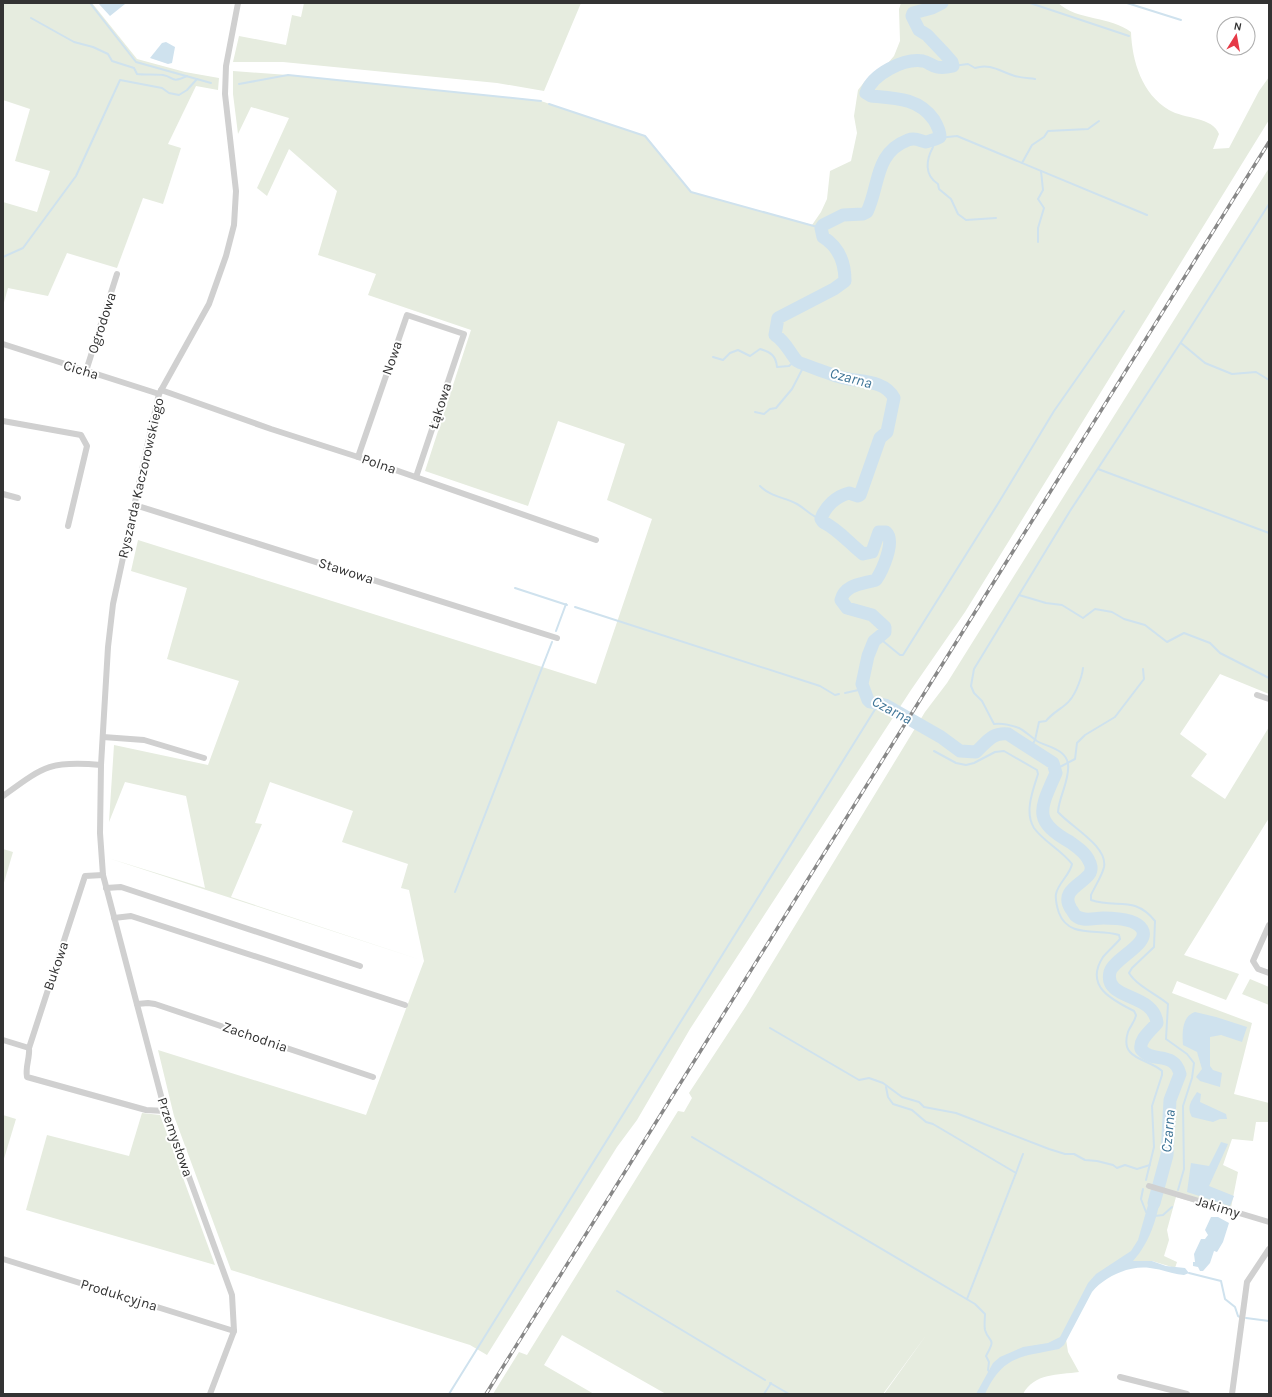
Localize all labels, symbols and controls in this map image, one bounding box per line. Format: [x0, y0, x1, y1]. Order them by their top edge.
north arrow [1216, 16, 1256, 56]
text: N [1233, 20, 1243, 34]
street label: Ogrodowa [84, 290, 120, 356]
street label: Nowa [378, 339, 406, 377]
street label: Cicha [61, 357, 101, 383]
water label: Czarna [828, 364, 874, 392]
street label: Łąkowa [425, 381, 455, 431]
street label: Ryszarda Kaczorowskiego [114, 396, 168, 560]
street label: Polna [359, 450, 399, 478]
street label: Stawowa [316, 554, 376, 588]
water label: Czarna [869, 692, 915, 728]
street label: Bukowa [40, 939, 72, 993]
street label: Zachodnia [220, 1018, 290, 1056]
street label: Przemysłowa [153, 1095, 197, 1179]
water label: Czarna [1157, 1109, 1179, 1153]
street label: Jakimy [1194, 1192, 1242, 1222]
street label: Produkcyjna [79, 1275, 159, 1315]

